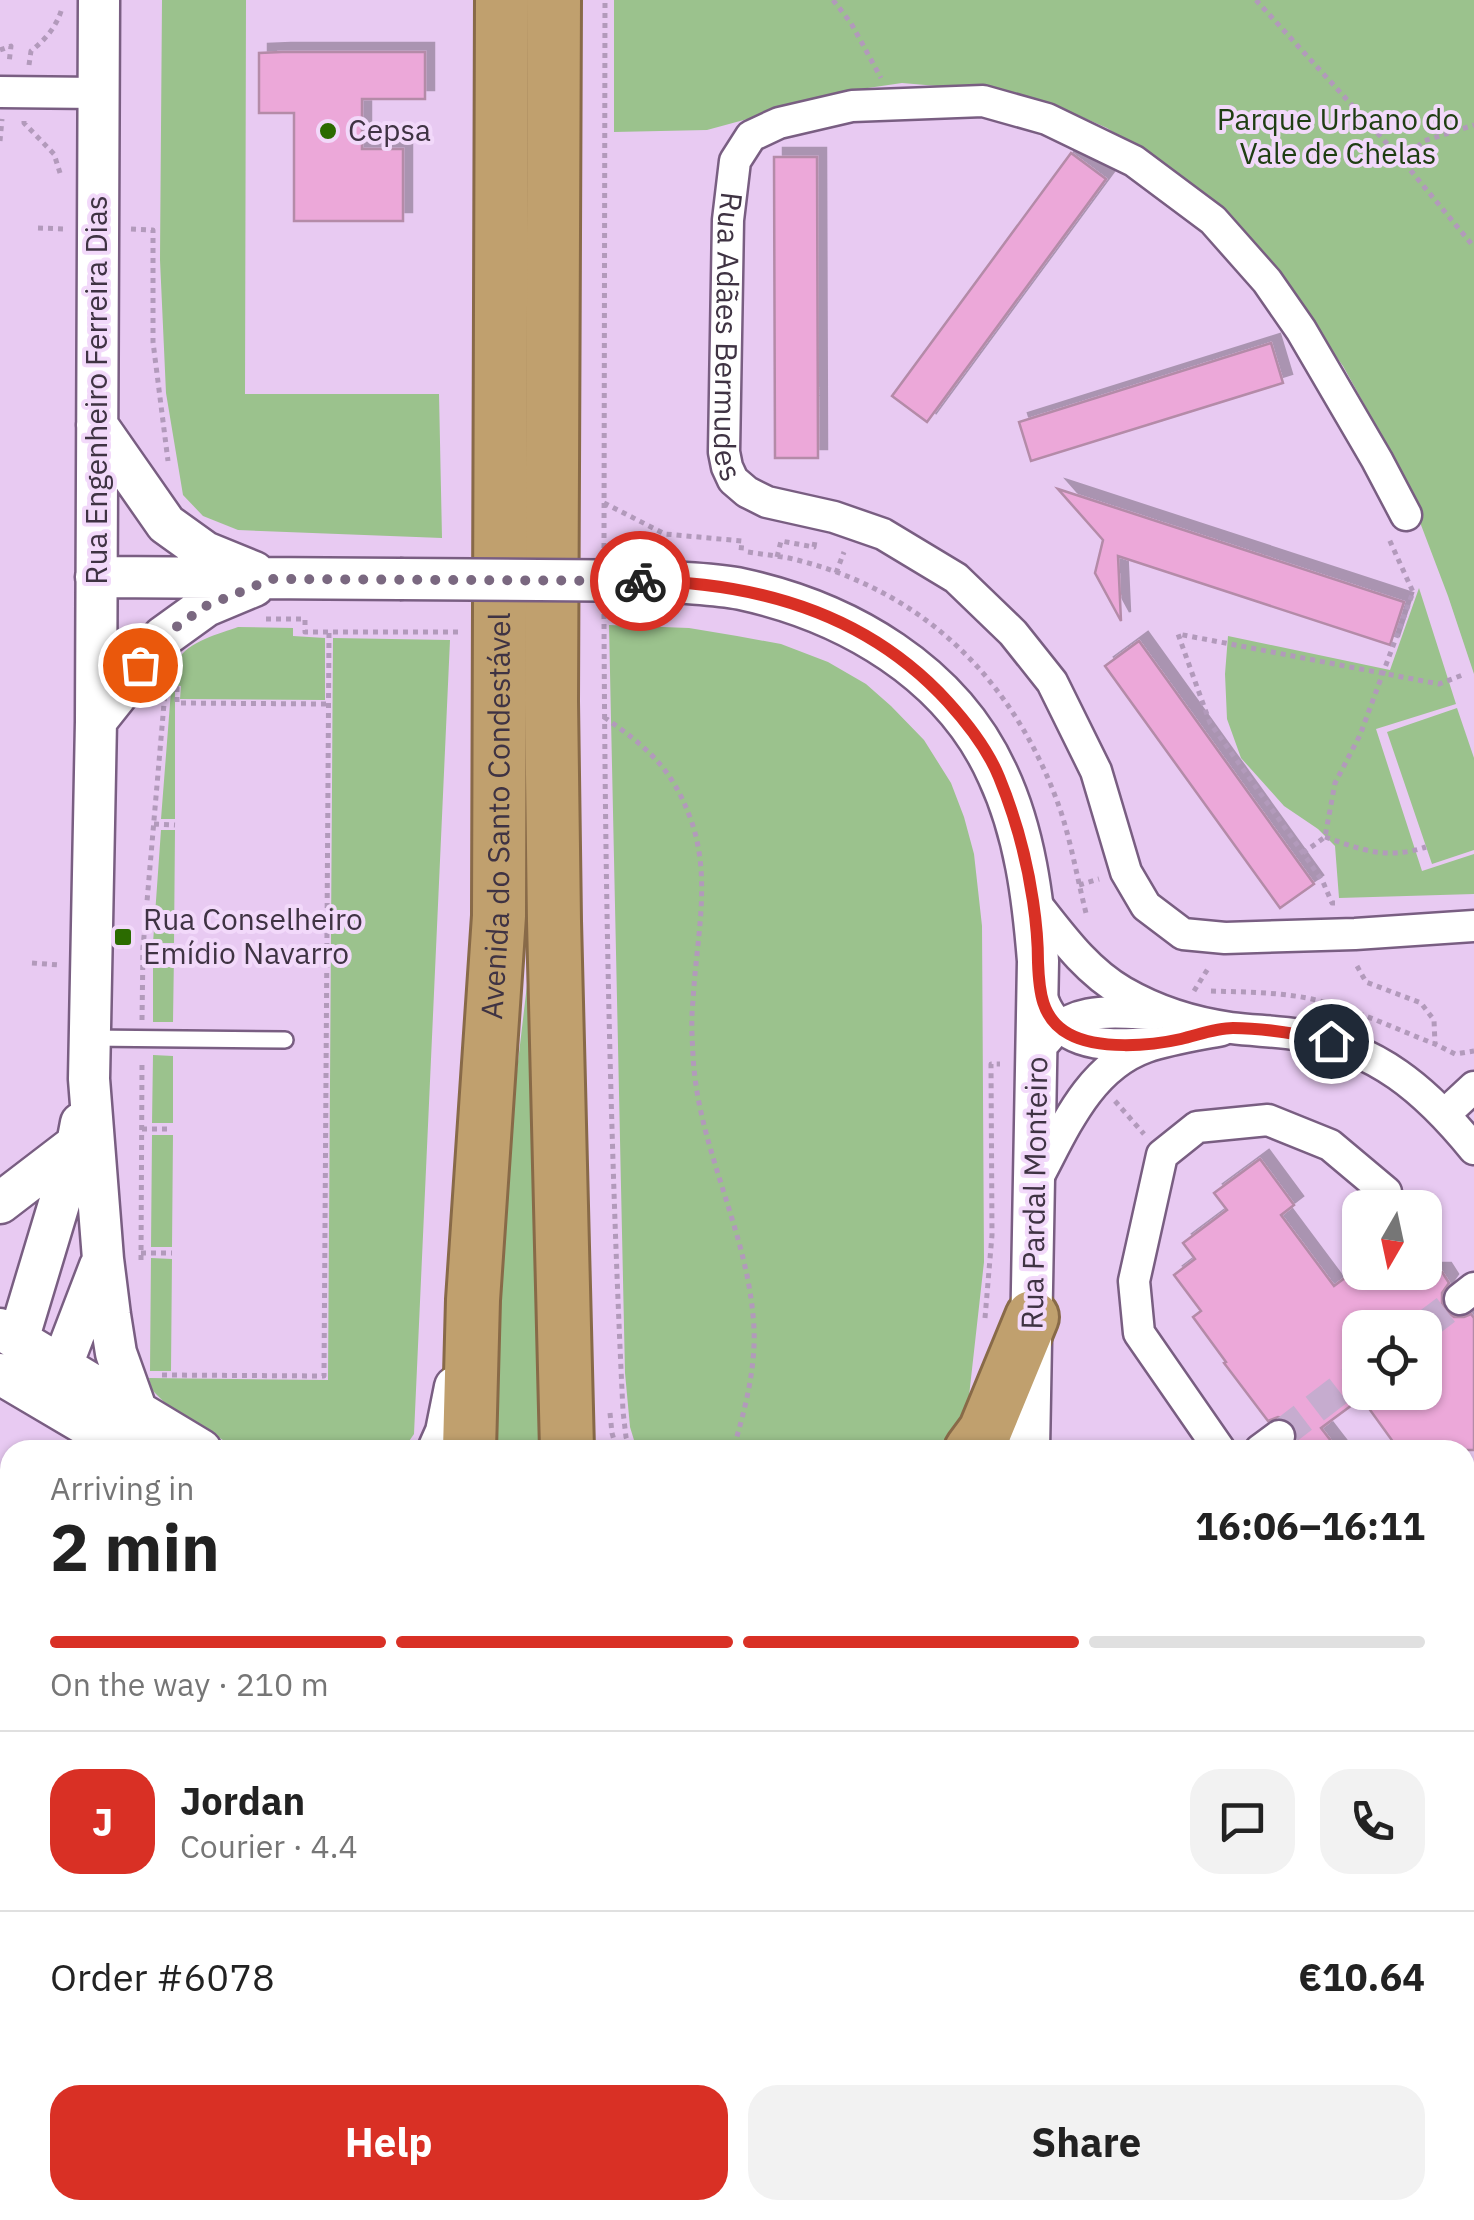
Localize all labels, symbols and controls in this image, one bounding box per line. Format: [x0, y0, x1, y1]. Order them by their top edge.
park label: Parque Urbano do Vale de Chelas [1217, 99, 1459, 172]
place label: Cepsa [348, 110, 431, 149]
marker: Cepsa [317, 120, 339, 142]
street label: Rua Adães Bermudes [706, 190, 752, 487]
street label: Rua Engenheiro Ferreira Dias [76, 195, 115, 585]
courier [590, 531, 690, 631]
icon: bike [613, 554, 668, 609]
street label: Avenida do Santo Condestável [471, 612, 518, 1021]
pin [98, 623, 183, 708]
icon: bag [113, 638, 168, 693]
place label: Rua Conselheiro Emídio Navarro [143, 899, 363, 972]
marker: Rua Conselheiro Emídio Navarro [112, 926, 134, 948]
pin [1289, 999, 1374, 1084]
icon: home [1304, 1014, 1359, 1069]
street label: Rua Pardal Monteiro [1012, 1056, 1055, 1330]
north arrow [1342, 1190, 1442, 1290]
map controls [1342, 1190, 1442, 1410]
button: locate [1342, 1310, 1442, 1410]
text: Arriving in [50, 1467, 195, 1509]
text: 16:06–16:11 [1195, 1501, 1425, 1550]
text: 2 min [50, 1504, 220, 1589]
text: On the way · 210 m [50, 1663, 329, 1705]
button: chat [1190, 1769, 1295, 1874]
button: phone [1320, 1769, 1425, 1874]
text: Jordan [180, 1776, 305, 1825]
text: J [92, 1797, 113, 1846]
text: Courier · 4.4 [180, 1825, 358, 1867]
text: Order #6078 [50, 1952, 275, 2001]
text: €10.64 [1298, 1952, 1425, 2001]
button: Help [50, 2085, 728, 2200]
button: Share [748, 2085, 1425, 2200]

